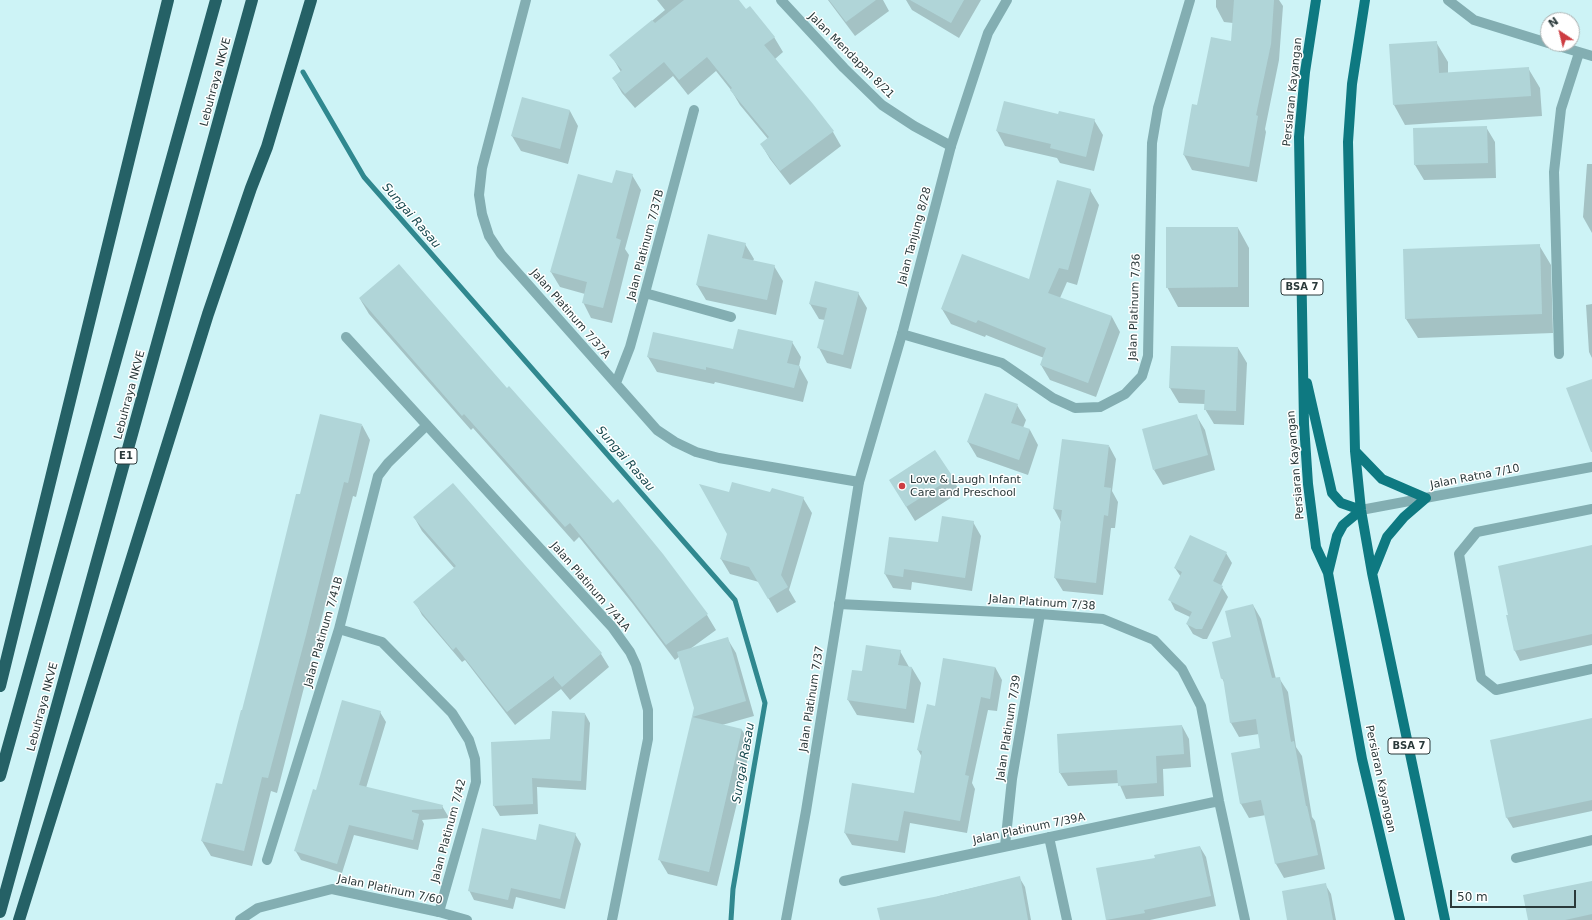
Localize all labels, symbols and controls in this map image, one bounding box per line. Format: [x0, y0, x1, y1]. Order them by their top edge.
street label: Jalan Mendapan 8/21 [805, 10, 897, 102]
north arrow [1540, 12, 1580, 52]
text: N [1546, 15, 1561, 31]
street label: Lebuhraya NKVE [198, 36, 234, 128]
street label: Persiaran Kayangan [1281, 37, 1305, 147]
water label: Sungai Rasau [379, 180, 443, 252]
street label: Jalan Tanjung 8/28 [896, 185, 934, 287]
street label: Jalan Platinum 7/37B [625, 188, 667, 302]
street label: Jalan Platinum 7/36 [1127, 253, 1143, 361]
street label: Jalan Platinum 7/37A [527, 266, 613, 362]
road number: BSA 7 [1281, 279, 1323, 295]
street label: Lebuhraya NKVE [112, 349, 148, 441]
street label: Persiaran Kayangan [1285, 410, 1307, 520]
water label: Sungai Rasau [593, 423, 657, 495]
road number: E1 [115, 448, 137, 464]
street label: Jalan Ratna 7/10 [1429, 462, 1521, 492]
place label: Love & Laugh Infant Care and Preschool [910, 473, 1021, 499]
marker: Love & Laugh Infant Care and Preschool [897, 481, 907, 491]
street label: Jalan Platinum 7/41A [547, 539, 633, 635]
street label: Jalan Platinum 7/41B [302, 575, 346, 689]
street label: Jalan Platinum 7/38 [988, 593, 1096, 613]
street label: Jalan Platinum 7/37 [797, 645, 827, 753]
street label: Lebuhraya NKVE [25, 661, 61, 753]
street label: Jalan Platinum 7/39 [994, 674, 1024, 782]
water label: Sungai Rasau [730, 721, 758, 805]
street label: Persiaran Kayangan [1362, 724, 1398, 834]
road number: BSA 7 [1388, 738, 1430, 754]
street label: Jalan Platinum 7/42 [429, 778, 469, 884]
street label: Jalan Platinum 7/39A [972, 811, 1086, 847]
street label: Jalan Platinum 7/60 [336, 872, 444, 908]
scale bar [1452, 882, 1578, 908]
text: 50 m [1457, 890, 1488, 904]

